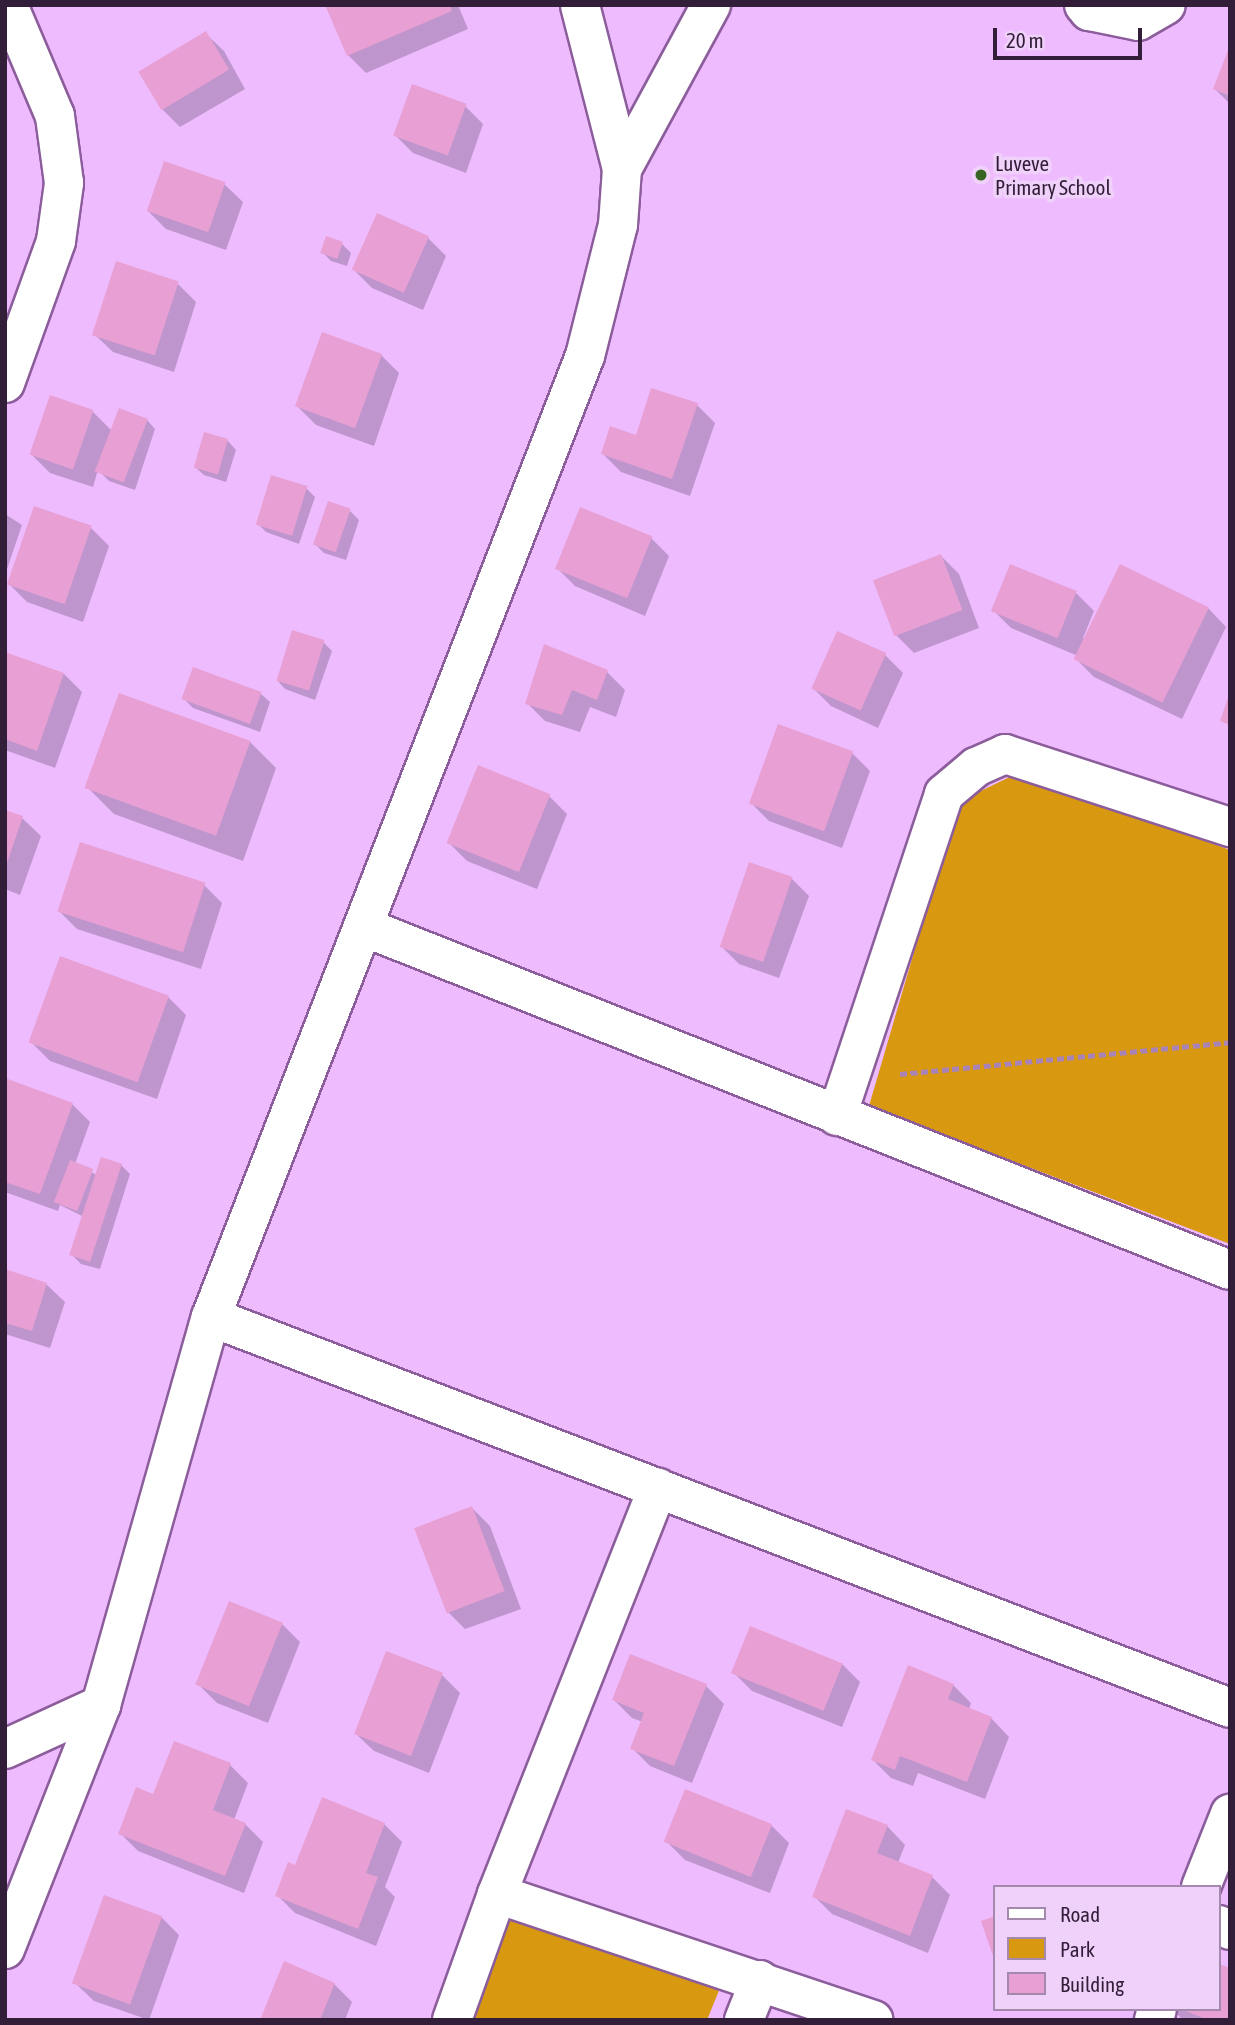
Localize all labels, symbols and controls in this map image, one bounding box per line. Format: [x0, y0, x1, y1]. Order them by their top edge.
scale bar [997, 14, 1146, 58]
text: 20 m [1006, 28, 1044, 52]
place label: Luveve Primary School [995, 150, 1111, 200]
marker: Luveve Primary School [973, 167, 989, 183]
legend [993, 1885, 1221, 2011]
text: Road [1060, 1902, 1100, 1926]
text: Park [1060, 1937, 1095, 1961]
text: Building [1060, 1972, 1124, 1996]

